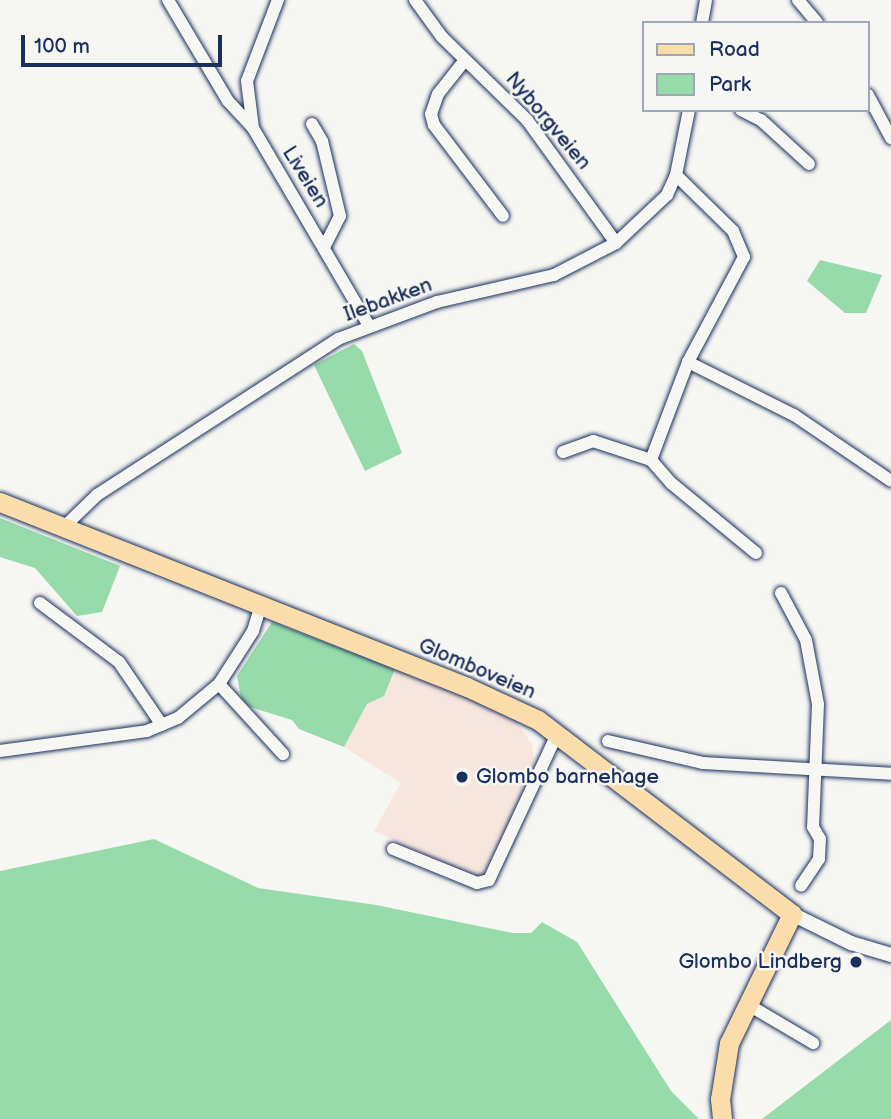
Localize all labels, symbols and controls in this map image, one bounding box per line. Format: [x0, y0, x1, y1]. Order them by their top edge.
scale bar [24, 21, 226, 65]
legend [642, 21, 870, 112]
text: 100 m [34, 34, 90, 59]
text: Road [709, 37, 760, 62]
street label: Nyborgveien [500, 67, 596, 175]
text: Park [709, 72, 751, 97]
street label: Liveien [276, 142, 334, 212]
street label: Ilebakken [341, 272, 435, 328]
street label: Glomboveien [415, 633, 539, 705]
place label: Glombo barnehage [476, 764, 659, 790]
marker: Glombo barnehage [454, 769, 470, 785]
place label: Glombo Lindberg [678, 949, 842, 975]
marker: Glombo Lindberg [848, 954, 864, 970]

